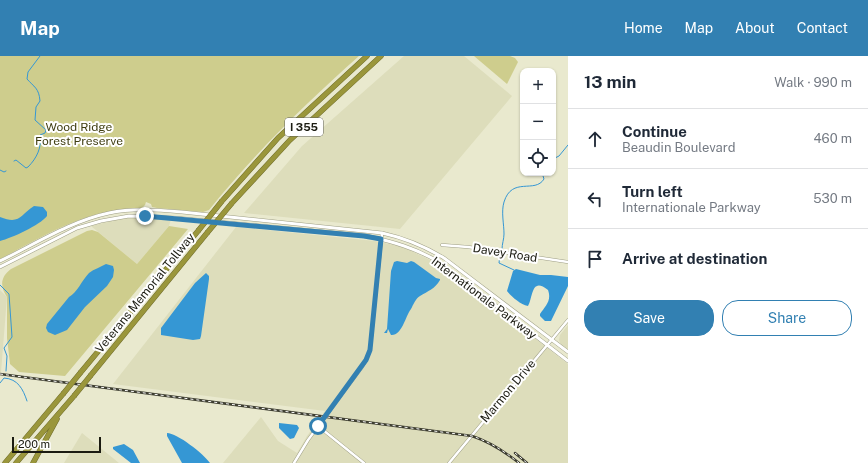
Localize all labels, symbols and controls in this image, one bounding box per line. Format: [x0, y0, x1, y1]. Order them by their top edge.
text: Map [20, 17, 60, 39]
text: Home [624, 20, 663, 36]
text: Map [685, 20, 713, 36]
text: About [735, 20, 775, 36]
text: Contact [797, 20, 848, 36]
map controls [520, 68, 556, 176]
button: + [520, 68, 556, 104]
text: 13 min [584, 72, 636, 92]
text: Walk · 990 m [774, 75, 852, 90]
button: − [520, 104, 556, 140]
road number: I 355 [285, 118, 323, 136]
park label: Wood Ridge Forest Preserve [35, 120, 123, 148]
text: Continue [622, 123, 687, 140]
icon: ahead [584, 128, 606, 150]
text: 460 m [813, 131, 852, 146]
button: locate [520, 140, 556, 176]
text: Beaudin Boulevard [622, 140, 735, 155]
text: Turn left [622, 183, 683, 200]
icon: left [584, 188, 606, 210]
text: 530 m [813, 191, 852, 206]
text: Internationale Parkway [622, 200, 761, 215]
route end [136, 207, 154, 225]
street label: Veterans Memorial Tollway [92, 230, 198, 356]
street label: Davey Road [472, 241, 538, 265]
icon: arrive [584, 248, 606, 270]
text: Arrive at destination [622, 250, 767, 267]
street label: Internationale Parkway [429, 254, 540, 342]
button: Save [584, 300, 714, 336]
button: Share [722, 300, 852, 336]
street label: Marmon Drive [478, 357, 538, 425]
route start [309, 417, 327, 435]
scale bar [12, 435, 101, 454]
text: 200 m [18, 438, 50, 450]

